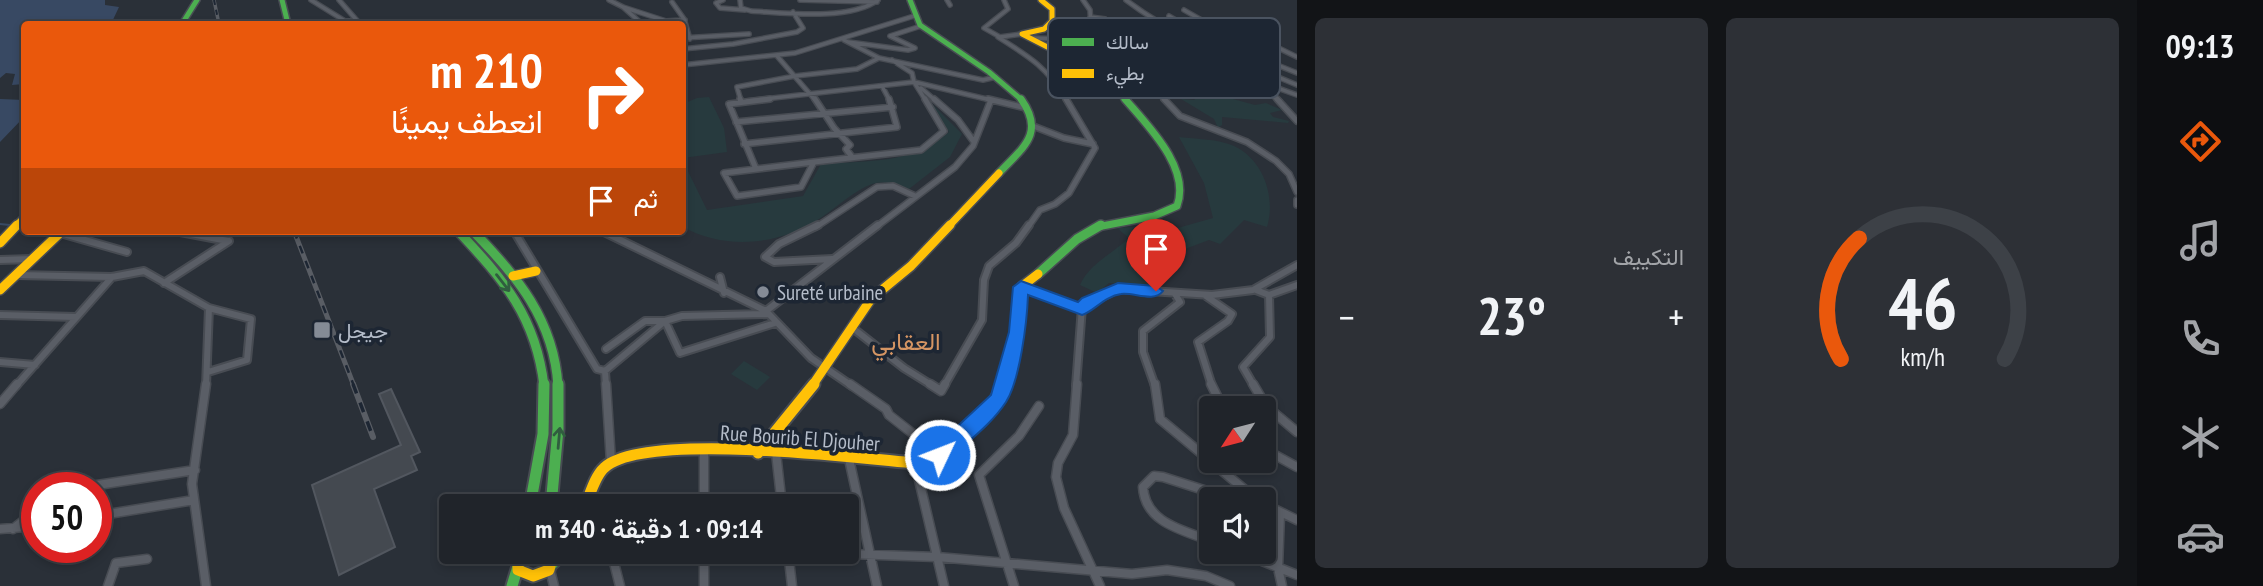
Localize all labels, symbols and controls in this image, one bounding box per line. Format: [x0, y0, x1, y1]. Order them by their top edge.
legend [1048, 18, 1280, 98]
text: 09:13 [2165, 25, 2235, 67]
text: سالك [1106, 30, 1149, 54]
text: 210 m [430, 38, 543, 102]
icon: right [567, 49, 658, 140]
text: بطيء [1106, 61, 1144, 89]
text: انعطف يمينًا [391, 100, 543, 142]
icon: directions [2176, 117, 2225, 166]
icon: arrive [582, 182, 620, 220]
text: ثم [634, 182, 658, 215]
icon: music [2176, 216, 2225, 265]
pin [1126, 219, 1186, 291]
icon: arrive [1137, 230, 1175, 268]
text: التكييف [1613, 242, 1684, 271]
text: 46 [1888, 255, 1957, 349]
one-way arrow [495, 273, 510, 291]
place label: Sureté urbaine [777, 279, 883, 306]
text: 23° [1477, 282, 1546, 349]
marker: Sureté urbaine [755, 284, 771, 300]
text: − [1339, 292, 1355, 341]
text: + [1668, 292, 1684, 341]
icon: phone [2176, 314, 2225, 363]
place label: جيجل [338, 317, 388, 344]
marker: جيجل [312, 320, 332, 340]
district label: العقابي [871, 326, 941, 361]
text: km/h [1900, 341, 1945, 373]
north arrow [1199, 396, 1276, 472]
map controls [1199, 396, 1276, 564]
icon: climate [2176, 413, 2225, 462]
position arrow [903, 418, 977, 492]
street label: Rue Bourib El Djouher [719, 419, 881, 457]
one-way arrow [553, 427, 566, 450]
speed limit sign: 50 [21, 472, 112, 563]
button: sound [1199, 487, 1276, 564]
text: 09:14 · 1 دقيقة · 340 m [535, 512, 763, 545]
icon: car [2176, 512, 2225, 561]

